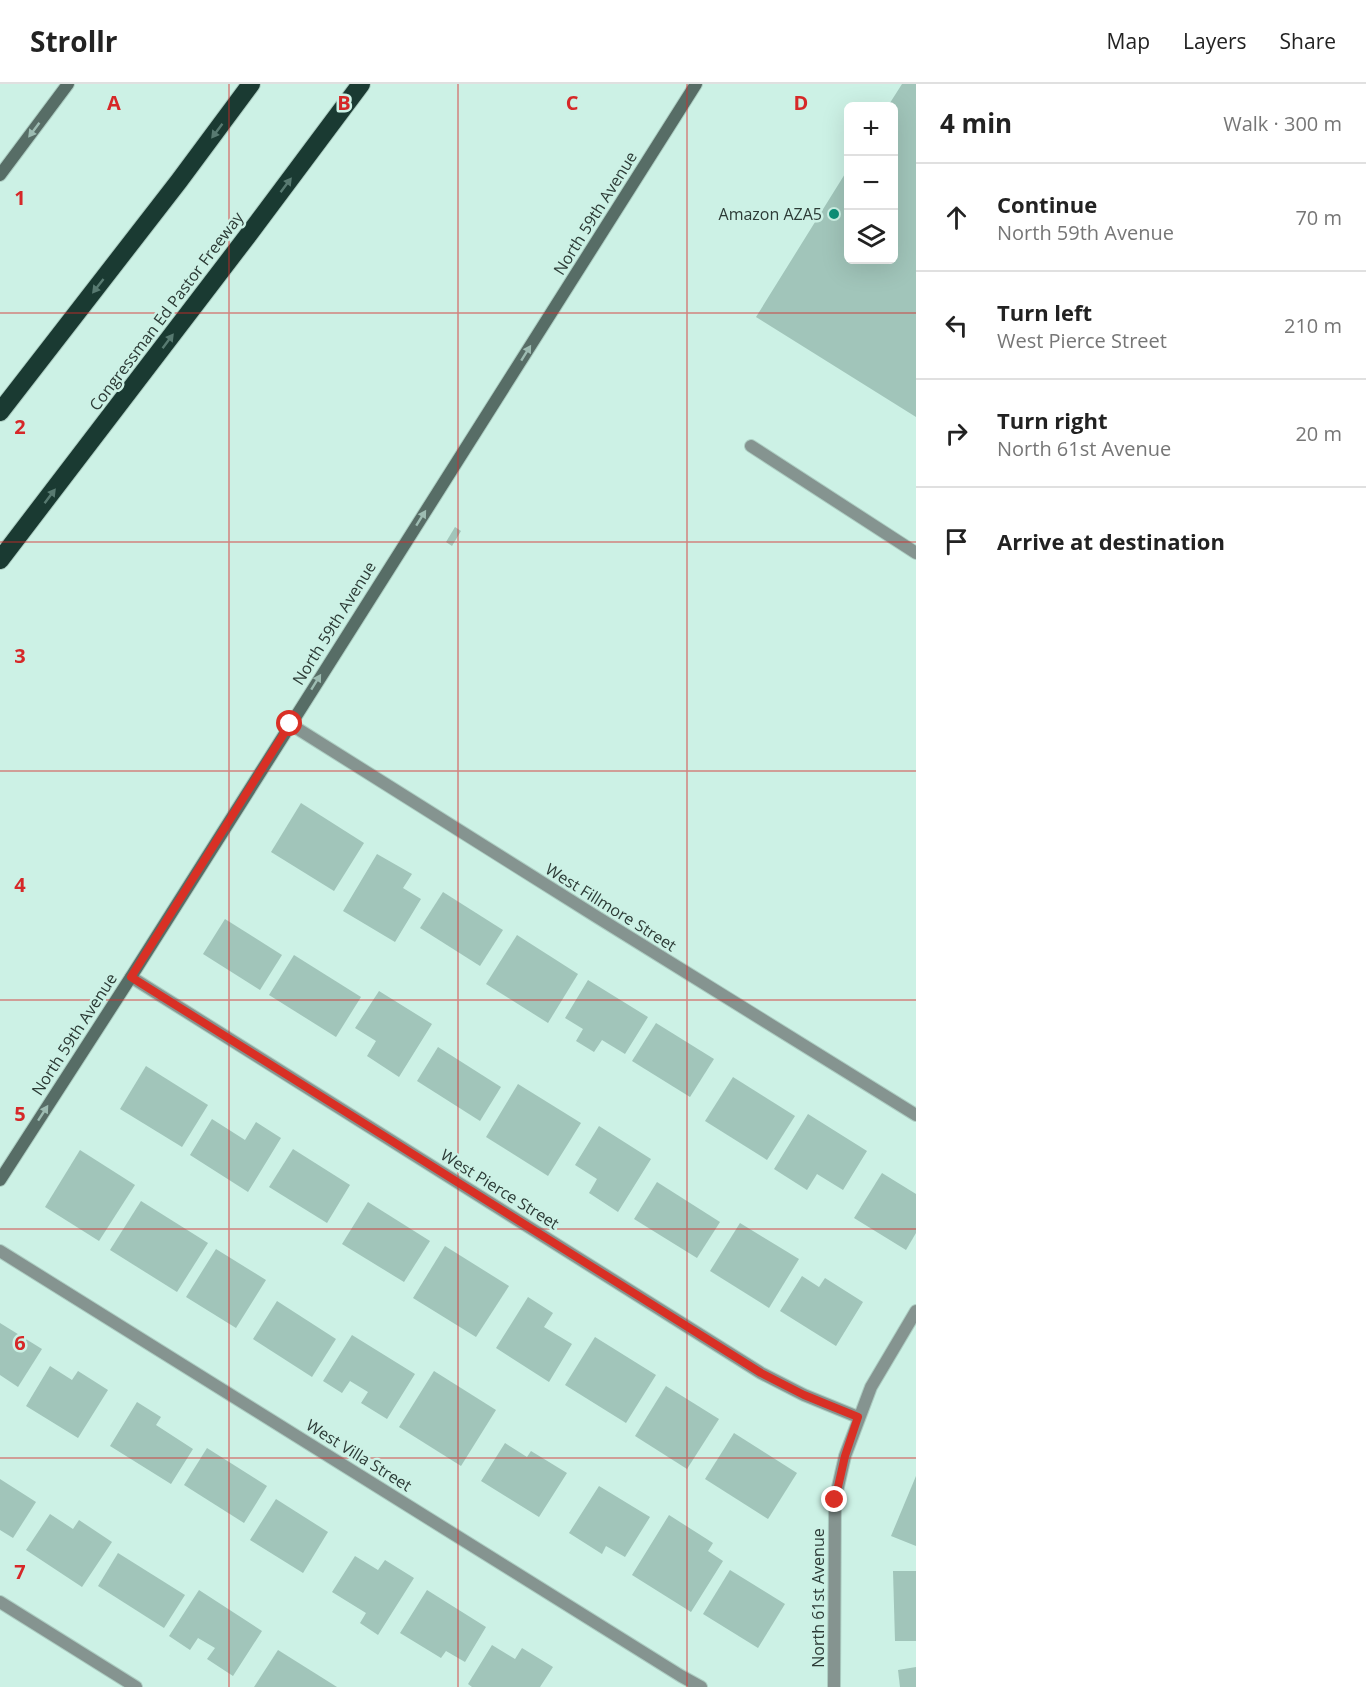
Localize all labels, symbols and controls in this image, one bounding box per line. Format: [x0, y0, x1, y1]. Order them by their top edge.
text: Strollr [30, 22, 117, 60]
text: Map [1107, 27, 1150, 55]
text: Layers [1183, 27, 1247, 55]
text: Share [1280, 27, 1336, 55]
text: A [107, 89, 121, 116]
text: B [337, 89, 351, 116]
text: C [566, 89, 579, 116]
text: D [794, 89, 808, 116]
map controls [844, 102, 898, 264]
button: + [844, 102, 898, 156]
text: 4 min [940, 105, 1012, 141]
text: Walk · 300 m [1223, 110, 1342, 137]
one-way arrow [28, 122, 41, 138]
one-way arrow [210, 123, 223, 139]
street label: North 59th Avenue [548, 147, 642, 279]
button: − [844, 156, 898, 210]
one-way arrow [280, 178, 292, 194]
text: 1 [14, 184, 26, 211]
text: Continue [997, 189, 1097, 219]
icon: ahead [940, 201, 973, 234]
place label: Amazon AZA5 [719, 203, 822, 225]
text: 70 m [1295, 204, 1342, 231]
street label: Congressman Ed Pastor Freeway [84, 206, 249, 415]
marker: Amazon AZA5 [827, 207, 841, 221]
button: layers [844, 210, 898, 264]
text: North 59th Avenue [997, 219, 1174, 246]
one-way arrow [92, 278, 105, 294]
text: Turn left [997, 297, 1092, 327]
icon: left [940, 309, 973, 342]
text: 210 m [1284, 312, 1342, 339]
text: West Pierce Street [997, 327, 1167, 354]
one-way arrow [162, 333, 174, 349]
one-way arrow [520, 345, 531, 361]
text: Turn right [997, 405, 1108, 435]
text: 2 [14, 413, 26, 440]
icon: right [940, 417, 973, 450]
text: 20 m [1295, 420, 1342, 447]
text: North 61st Avenue [997, 435, 1171, 462]
one-way arrow [43, 488, 55, 503]
one-way arrow [415, 510, 426, 526]
icon: arrive [940, 525, 973, 558]
text: Arrive at destination [997, 526, 1225, 556]
street label: North 59th Avenue [287, 557, 381, 689]
text: 3 [14, 642, 26, 669]
one-way arrow [311, 674, 322, 691]
route start [276, 710, 302, 736]
street label: West Fillmore Street [541, 858, 681, 956]
text: 4 [14, 871, 26, 898]
street label: North 59th Avenue [26, 969, 122, 1099]
text: 5 [14, 1100, 26, 1127]
one-way arrow [37, 1105, 48, 1121]
street label: West Pierce Street [437, 1144, 564, 1234]
text: 6 [14, 1329, 26, 1356]
street label: West Villa Street [302, 1414, 416, 1496]
route end [821, 1486, 847, 1512]
street label: North 61st Avenue [807, 1528, 829, 1668]
text: 7 [14, 1558, 26, 1585]

